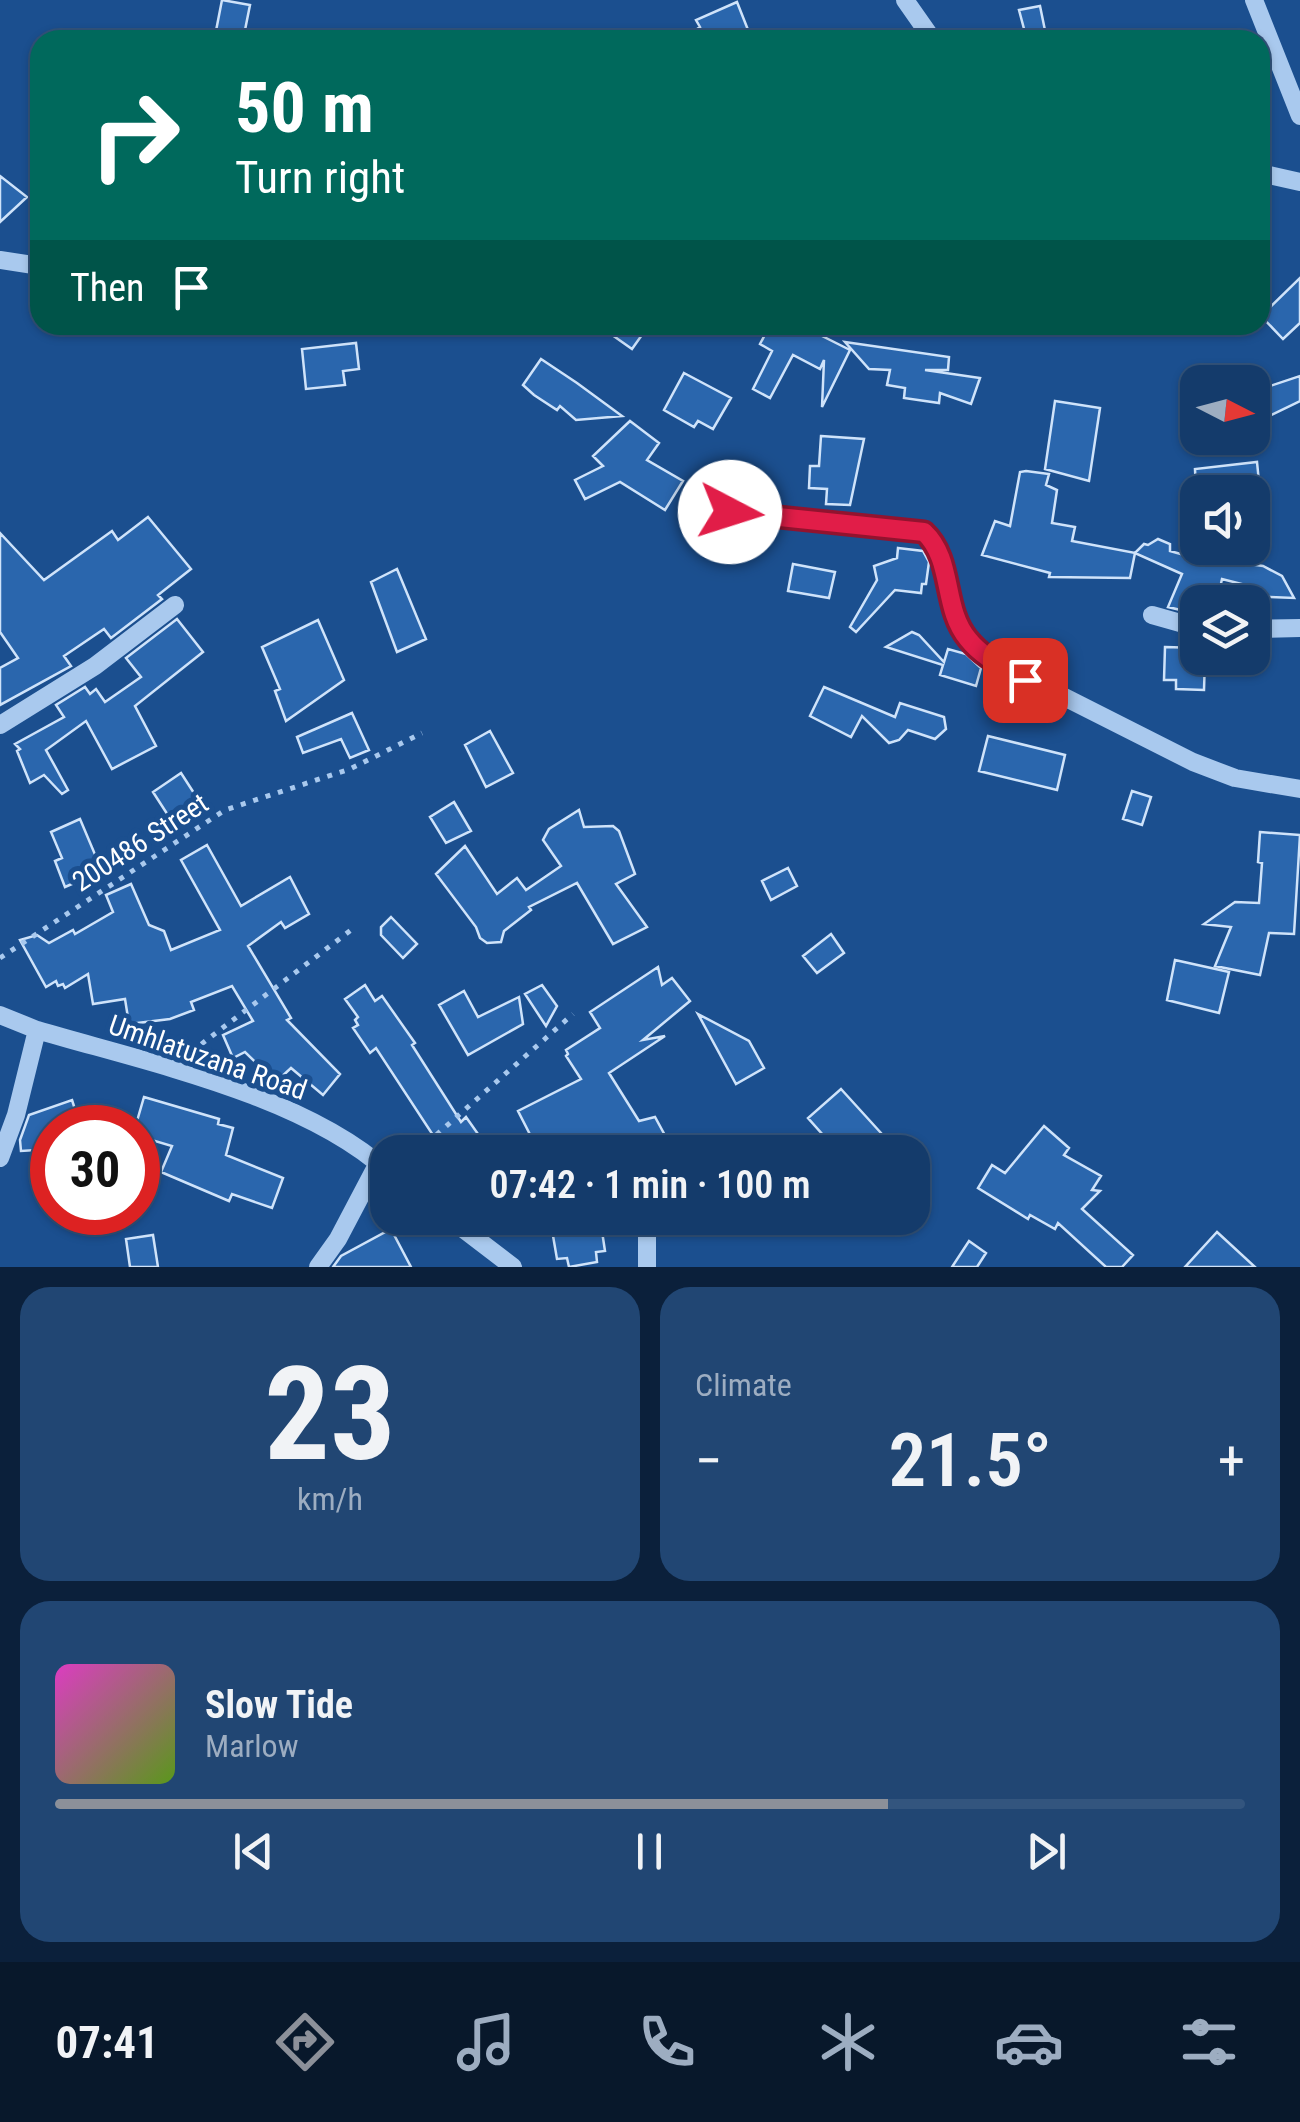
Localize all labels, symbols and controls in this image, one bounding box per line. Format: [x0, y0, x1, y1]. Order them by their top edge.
text: 50 m [235, 67, 374, 149]
icon: right [70, 70, 200, 200]
text: Turn right [235, 151, 405, 204]
icon: arrive [164, 260, 219, 315]
text: Then [70, 266, 144, 310]
north arrow [1180, 365, 1270, 455]
map controls [1180, 365, 1270, 675]
position arrow [678, 460, 782, 564]
button: sound [1180, 475, 1270, 565]
button: layers [1180, 585, 1270, 675]
pin [983, 638, 1068, 723]
icon: arrive [998, 653, 1053, 708]
street label: 200486 Street [66, 786, 214, 898]
street label: Umhlatuzana Road [104, 1008, 311, 1107]
speed limit sign: 30 [30, 1105, 160, 1235]
text: 07:42 · 1 min · 100 m [490, 1163, 810, 1207]
text: 23 [264, 1338, 396, 1491]
text: Climate [695, 1366, 792, 1404]
text: 21.5° [888, 1416, 1052, 1504]
text: − [695, 1429, 723, 1493]
text: + [1218, 1429, 1245, 1493]
text: km/h [297, 1480, 363, 1518]
text: Slow Tide [205, 1683, 353, 1727]
text: Marlow [205, 1727, 298, 1765]
icon: previous [226, 1824, 281, 1879]
icon: pause [622, 1824, 677, 1879]
icon: next [1019, 1824, 1074, 1879]
icon: directions [270, 2007, 340, 2077]
icon: music [451, 2007, 521, 2077]
icon: phone [632, 2007, 702, 2077]
icon: climate [813, 2007, 883, 2077]
icon: car [994, 2007, 1064, 2077]
icon: filters [1174, 2007, 1244, 2077]
text: 07:41 [55, 2016, 159, 2069]

